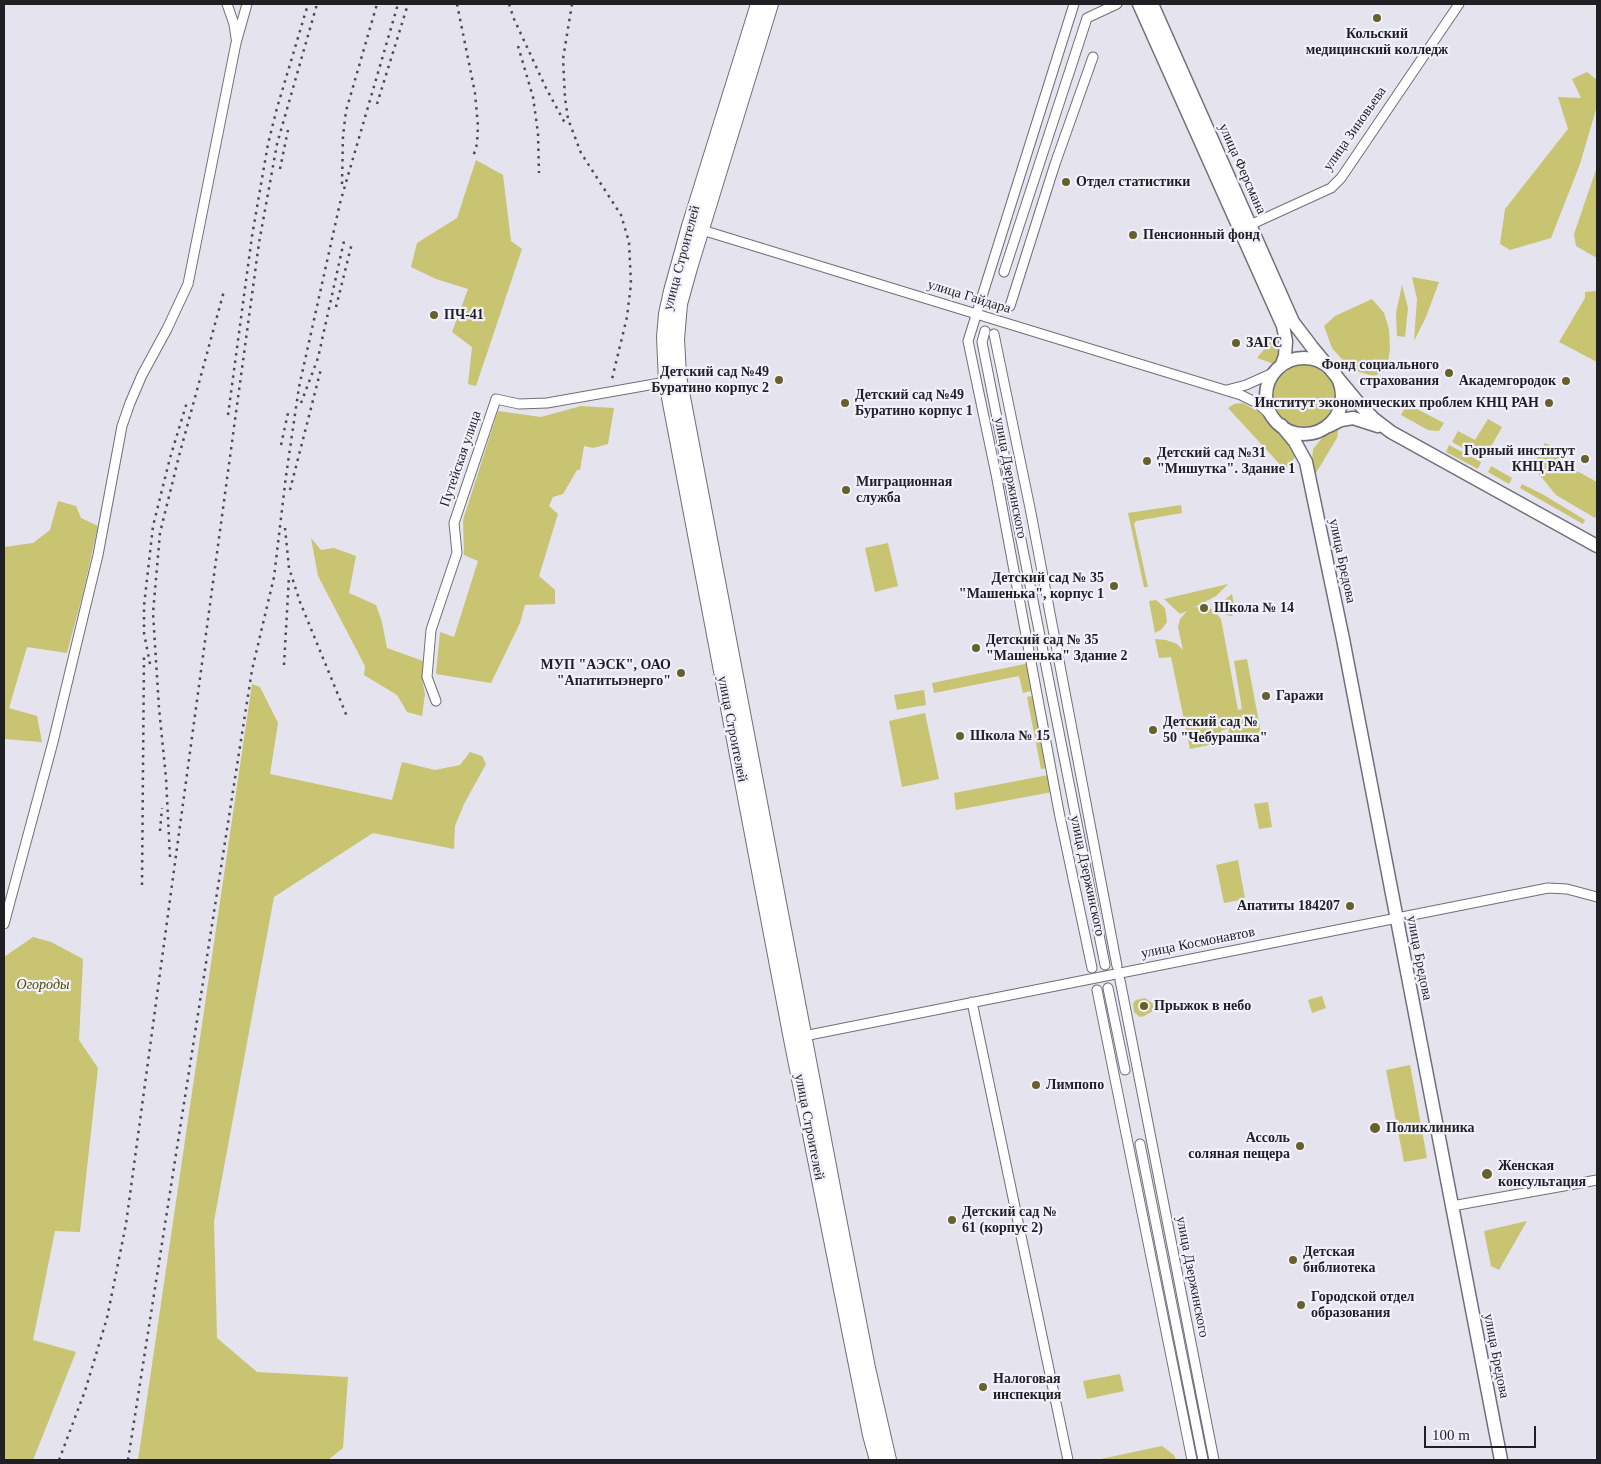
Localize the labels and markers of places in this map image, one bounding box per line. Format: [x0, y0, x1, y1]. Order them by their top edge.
marker: Кольский медицинский колледж [1371, 12, 1383, 24]
place label: Кольский медицинский колледж [1306, 26, 1448, 58]
place label: Отдел статистики [1076, 174, 1190, 190]
marker: Отдел статистики [1060, 176, 1072, 188]
place label: Пенсионный фонд [1143, 227, 1260, 243]
marker: Пенсионный фонд [1127, 229, 1139, 241]
place label: ПЧ-41 [444, 307, 484, 323]
marker: ПЧ-41 [428, 309, 440, 321]
place label: ЗАГС [1246, 335, 1282, 351]
marker: ЗАГС [1230, 337, 1242, 349]
place label: Фонд социального страхования [1322, 357, 1439, 390]
place label: Детский сад №49 Буратино корпус 2 [651, 364, 769, 397]
marker: Фонд социального страхования [1443, 367, 1455, 379]
place label: Академгородок [1459, 373, 1556, 389]
marker: Детский сад №49 Буратино корпус 2 [773, 374, 785, 386]
marker: Академгородок [1560, 375, 1572, 387]
place label: Детский сад №49 Буратино корпус 1 [855, 387, 973, 420]
place label: Институт экономических проблем КНЦ РАН [1255, 395, 1539, 411]
marker: Детский сад №49 Буратино корпус 1 [839, 397, 851, 409]
marker: Институт экономических проблем КНЦ РАН [1543, 397, 1555, 409]
place label: Горный институт КНЦ РАН [1464, 443, 1575, 476]
place label: Детский сад №31 "Мишутка". Здание 1 [1157, 445, 1295, 478]
marker: Горный институт КНЦ РАН [1579, 453, 1591, 465]
marker: Детский сад №31 "Мишутка". Здание 1 [1141, 455, 1153, 467]
place label: Миграционная служба [856, 474, 952, 507]
marker: Миграционная служба [840, 484, 852, 496]
place label: Детский сад № 35 "Машенька", корпус 1 [959, 570, 1104, 602]
marker: Детский сад № 35 "Машенька", корпус 1 [1108, 580, 1120, 592]
place label: Школа № 14 [1214, 600, 1294, 616]
marker: Школа № 14 [1198, 602, 1210, 614]
place label: Детский сад № 35 "Машенька" Здание 2 [986, 632, 1128, 664]
marker: Детский сад № 35 "Машенька" Здание 2 [970, 642, 982, 654]
place label: МУП "АЭСК", ОАО "Апатитыэнерго" [541, 657, 671, 690]
marker: МУП "АЭСК", ОАО "Апатитыэнерго" [675, 667, 687, 679]
place label: Гаражи [1276, 688, 1324, 704]
marker: Гаражи [1260, 690, 1272, 702]
place label: Детский сад № 50 "Чебурашка" [1163, 714, 1267, 746]
marker: Детский сад № 50 "Чебурашка" [1147, 724, 1159, 736]
place label: Школа № 15 [970, 728, 1050, 744]
marker: Школа № 15 [954, 730, 966, 742]
place label: Апатиты 184207 [1237, 898, 1340, 914]
marker: Апатиты 184207 [1344, 900, 1356, 912]
place label: Прыжок в небо [1154, 998, 1251, 1014]
marker: Прыжок в небо [1138, 1000, 1150, 1012]
place label: Лимпопо [1046, 1077, 1104, 1093]
marker: Лимпопо [1030, 1079, 1042, 1091]
place label: Поликлиника [1386, 1120, 1475, 1136]
marker: Поликлиника [1368, 1121, 1382, 1135]
place label: Ассоль соляная пещера [1188, 1130, 1290, 1162]
marker: Ассоль соляная пещера [1294, 1140, 1306, 1152]
place label: Женская консультация [1498, 1158, 1586, 1190]
marker: Женская консультация [1480, 1167, 1494, 1181]
place label: Детский сад № 61 (корпус 2) [962, 1204, 1057, 1236]
marker: Детский сад № 61 (корпус 2) [946, 1214, 958, 1226]
place label: Детская библиотека [1303, 1244, 1375, 1276]
marker: Детская библиотека [1287, 1254, 1299, 1266]
place label: Городской отдел образования [1311, 1289, 1414, 1321]
marker: Городской отдел образования [1295, 1299, 1307, 1311]
place label: Налоговая инспекция [993, 1371, 1061, 1404]
marker: Налоговая инспекция [977, 1381, 989, 1393]

